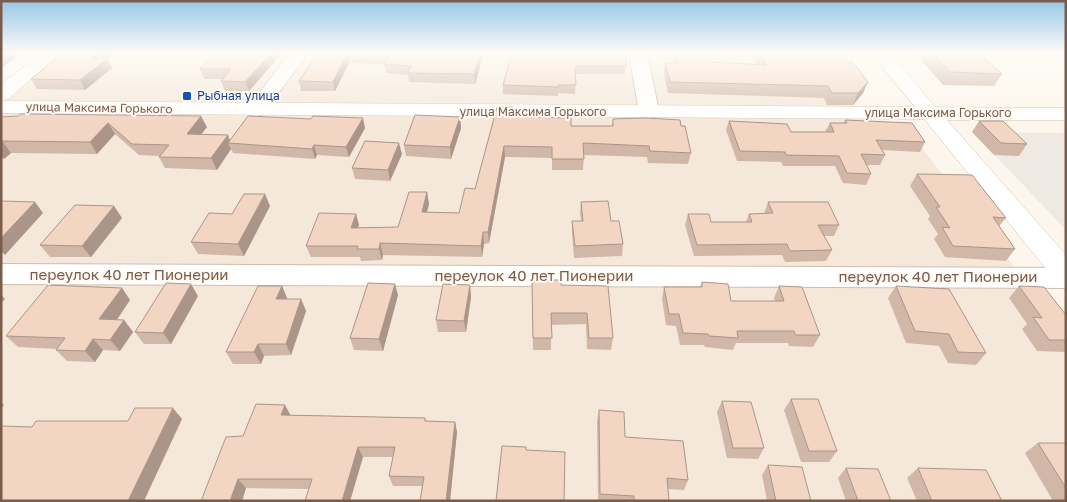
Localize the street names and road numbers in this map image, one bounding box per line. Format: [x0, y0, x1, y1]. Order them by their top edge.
street label: улица Максима Горького [25, 99, 173, 116]
street label: улица Максима Горького [460, 104, 606, 119]
street label: улица Максима Горького [865, 105, 1011, 120]
street label: переулок 40 лет Пионерии [30, 265, 228, 283]
street label: переулок 40 лет Пионерии [435, 266, 633, 284]
street label: переулок 40 лет Пионерии [839, 267, 1037, 285]

